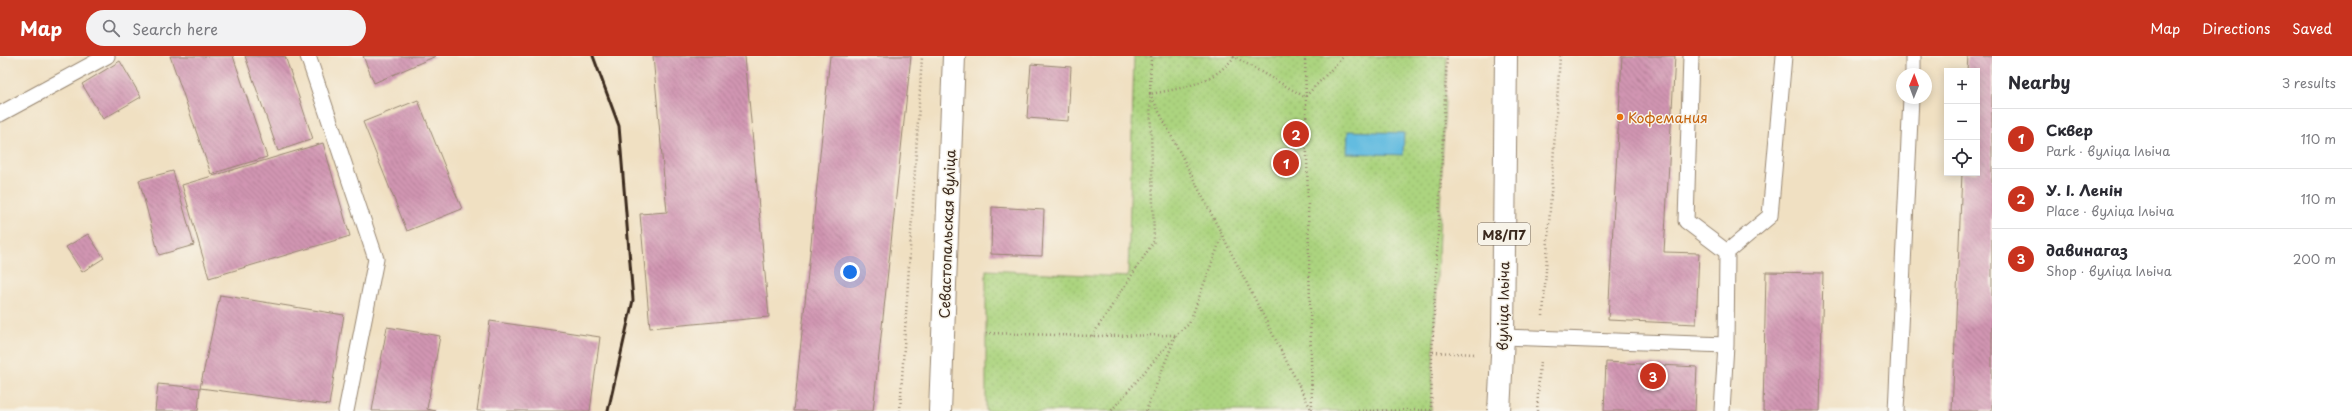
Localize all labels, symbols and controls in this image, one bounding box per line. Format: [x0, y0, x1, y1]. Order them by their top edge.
search box [86, 10, 366, 46]
text: Map [20, 14, 62, 42]
icon: search [100, 17, 122, 39]
text: Search here [132, 17, 218, 40]
text: Map [2150, 18, 2180, 39]
text: Directions [2202, 18, 2270, 39]
text: Saved [2292, 18, 2332, 39]
north arrow [1896, 68, 1932, 104]
map controls [1944, 68, 1980, 176]
button: + [1944, 68, 1980, 104]
text: Nearby [2008, 69, 2070, 95]
text: 3 results [2282, 73, 2336, 92]
button: − [1944, 104, 1980, 140]
place label: Кофемания [1628, 107, 1708, 128]
marker: Кофемания [1615, 112, 1625, 122]
text: Сквер [2046, 118, 2093, 141]
pin: 2 [1283, 119, 1309, 149]
text: 1 [2018, 129, 2024, 148]
text: 110 m [2301, 129, 2336, 148]
button: locate [1944, 140, 1980, 176]
text: Park · вуліца Ільіча [2046, 141, 2170, 160]
pin: 1 [1273, 148, 1299, 178]
street label: Севастопальская вуліца [934, 149, 960, 319]
text: У. І. Ленін [2046, 178, 2123, 201]
text: 2 [2016, 189, 2026, 208]
text: 110 m [2301, 189, 2336, 208]
text: Place · вуліца Ільіча [2046, 201, 2174, 220]
road number: М8/П7 [1478, 223, 1530, 245]
text: давинагаз [2046, 238, 2128, 261]
text: 3 [2017, 249, 2025, 268]
text: 200 m [2293, 249, 2336, 268]
street label: вуліца Ільіча [1492, 261, 1514, 351]
text: Shop · вуліца Ільіча [2046, 261, 2172, 280]
your location [840, 262, 860, 282]
pin: 3 [1640, 361, 1666, 391]

